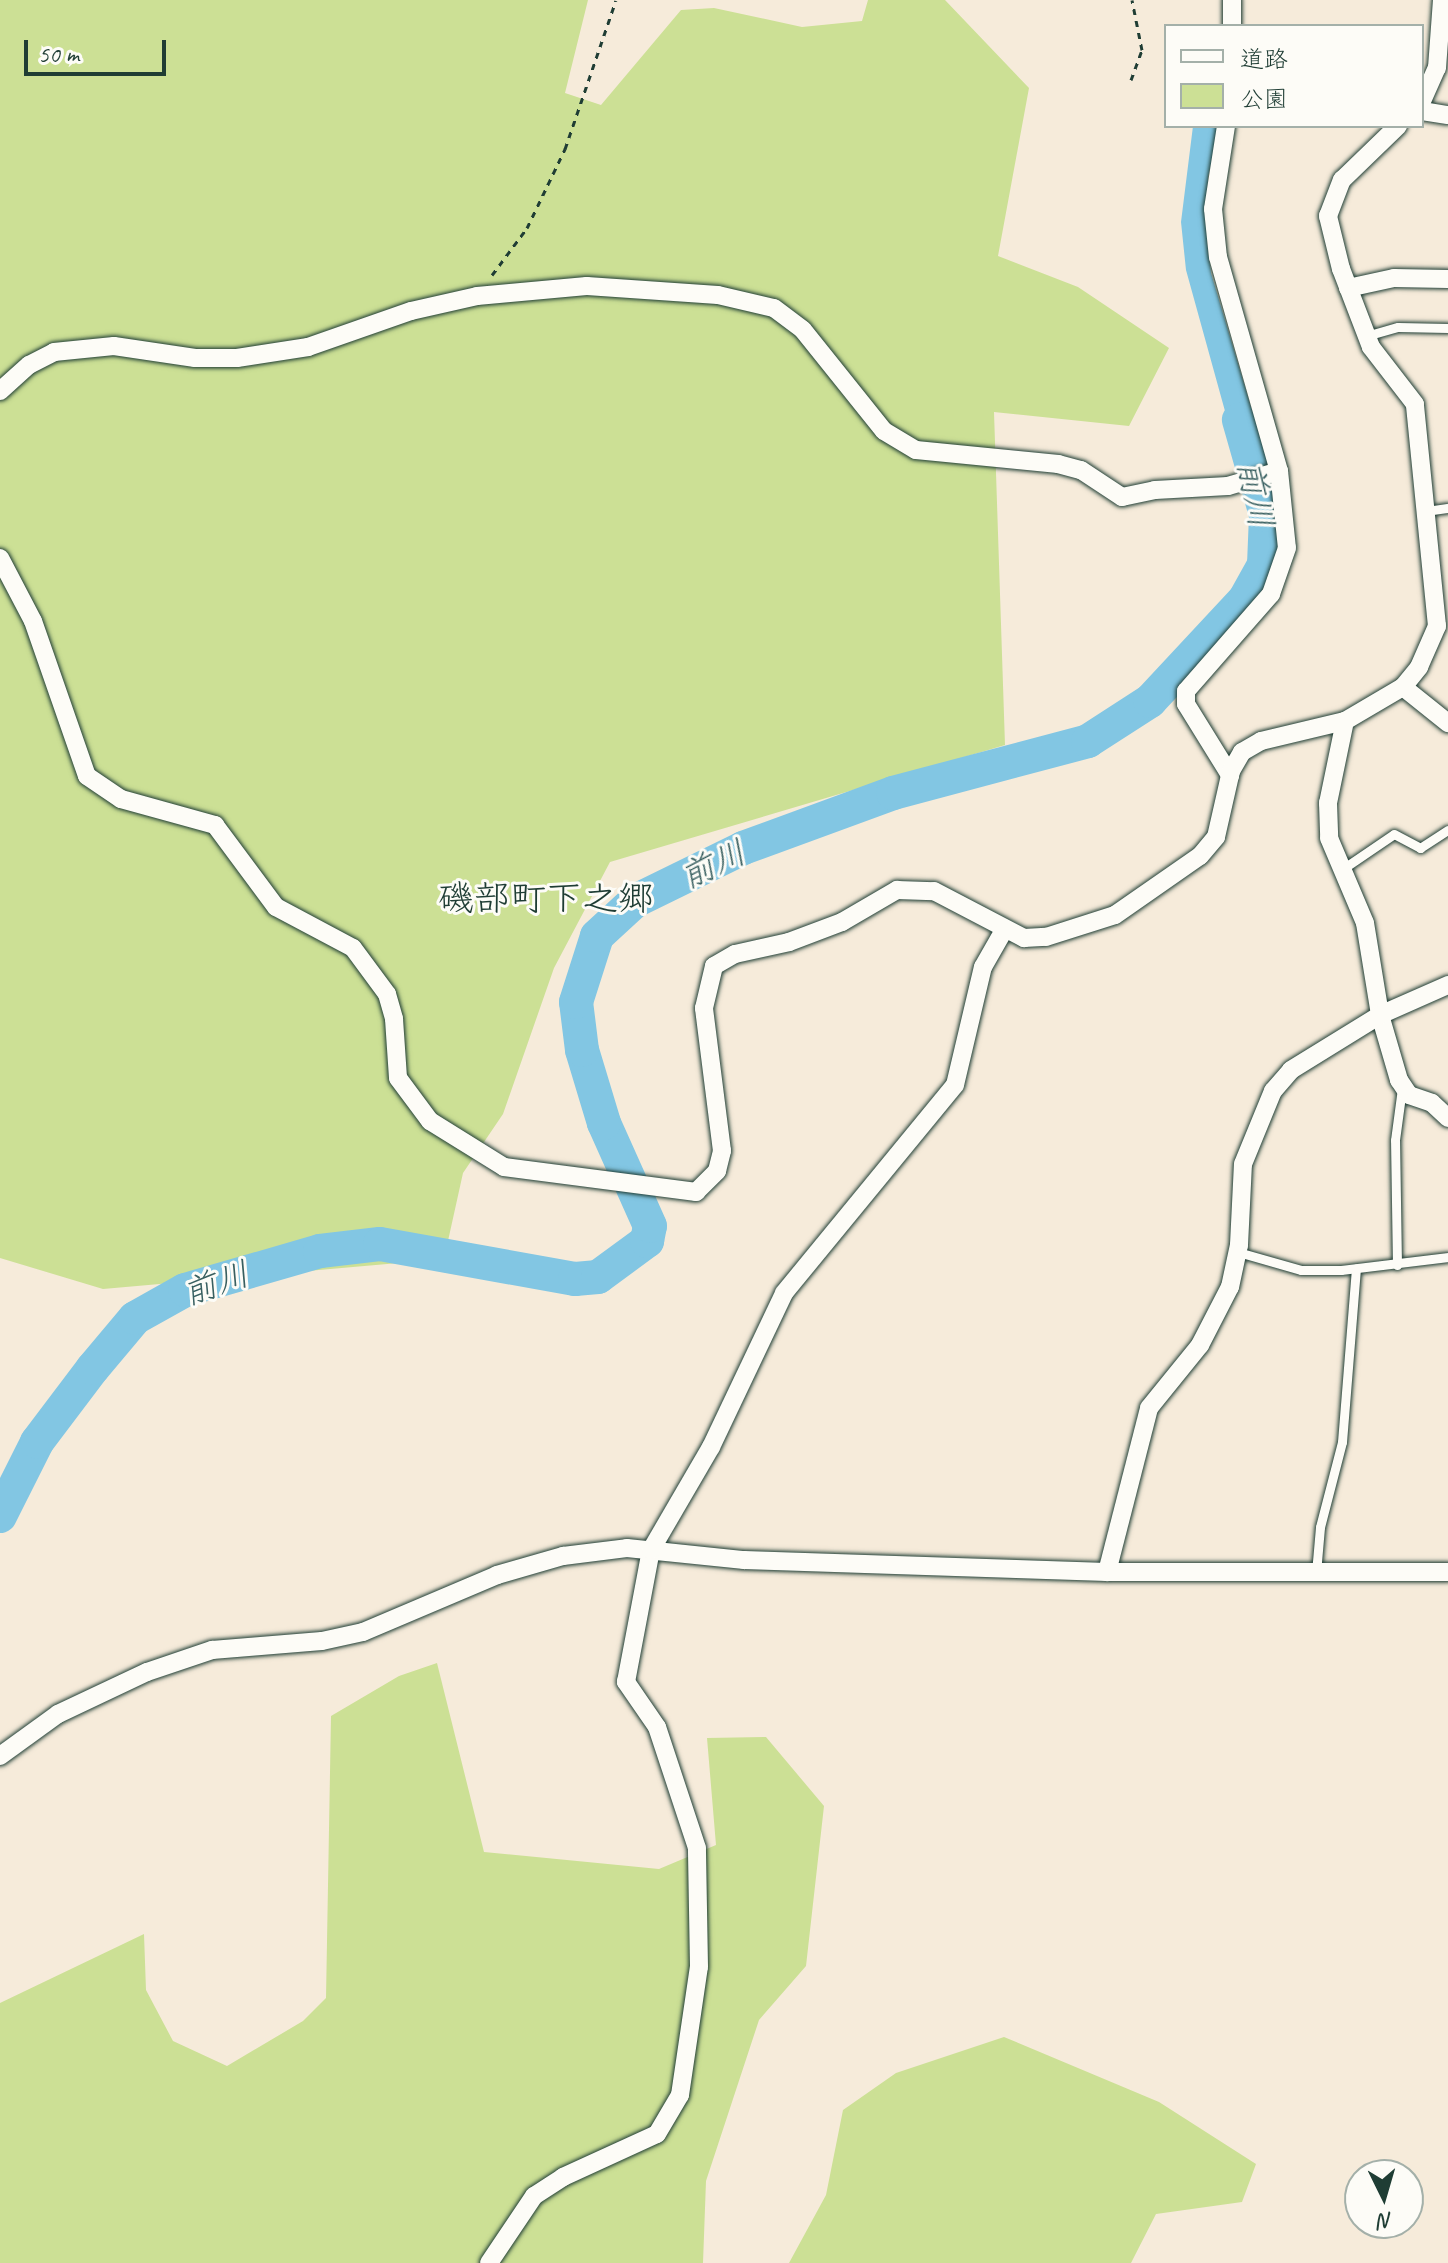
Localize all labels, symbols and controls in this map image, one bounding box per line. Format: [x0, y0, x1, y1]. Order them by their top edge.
scale bar [28, 24, 170, 74]
legend [1164, 24, 1424, 128]
text: 50 m [38, 39, 79, 69]
text: 道路 [1240, 44, 1288, 74]
text: 公園 [1240, 84, 1288, 114]
water label: 前川 [1229, 457, 1283, 531]
water label: 前川 [674, 831, 752, 897]
district label: 磯部町下之郷 [438, 877, 654, 921]
water label: 前川 [177, 1253, 255, 1313]
north arrow [1344, 2159, 1424, 2239]
text: N [1378, 2206, 1394, 2235]

